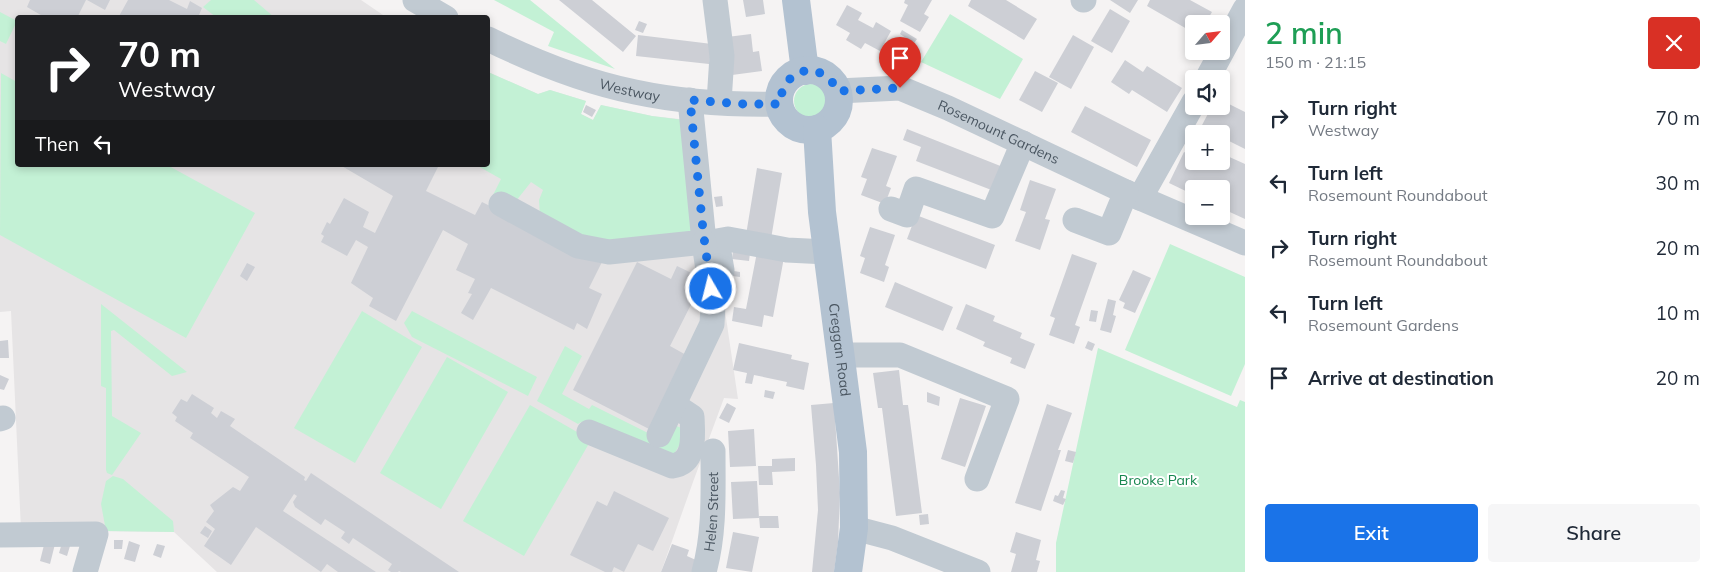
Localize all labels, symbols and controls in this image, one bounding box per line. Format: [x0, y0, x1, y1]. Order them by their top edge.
text: 2 min [1265, 14, 1343, 52]
north arrow [1185, 15, 1230, 60]
map controls [1185, 15, 1230, 225]
button: close [1648, 17, 1700, 69]
text: 70 m [118, 32, 201, 76]
icon: right [35, 35, 100, 100]
pin [879, 37, 921, 88]
icon: arrive [886, 44, 914, 72]
text: 150 m · 21:15 [1265, 52, 1366, 72]
button: sound [1185, 70, 1230, 115]
street label: Westway [597, 74, 662, 106]
text: Westway [118, 75, 215, 103]
street label: Rosemount Gardens [935, 96, 1062, 168]
text: Turn right [1308, 96, 1397, 120]
icon: right [1265, 104, 1293, 132]
text: 70 m [1656, 106, 1700, 130]
text: Westway [1308, 120, 1379, 140]
button: + [1185, 125, 1230, 170]
icon: left [89, 130, 117, 158]
text: Then [35, 132, 79, 156]
text: Turn left [1308, 161, 1383, 185]
icon: left [1265, 169, 1293, 197]
text: 30 m [1656, 171, 1700, 195]
button: − [1185, 180, 1230, 225]
text: Rosemount Roundabout [1308, 185, 1488, 205]
text: Turn right [1308, 226, 1397, 250]
icon: right [1265, 234, 1293, 262]
text: 20 m [1656, 236, 1700, 260]
text: Rosemount Roundabout [1308, 250, 1488, 270]
position arrow [684, 262, 736, 314]
text: Turn left [1308, 291, 1383, 315]
icon: left [1265, 299, 1293, 327]
text: 10 m [1656, 301, 1700, 325]
street label: Creggan Road [825, 302, 855, 397]
text: Rosemount Gardens [1308, 315, 1459, 335]
icon: arrive [1265, 364, 1293, 392]
text: Arrive at destination [1308, 366, 1494, 390]
text: 20 m [1656, 366, 1700, 390]
park label: Brooke Park [1119, 471, 1198, 489]
street label: Helen Street [700, 472, 722, 553]
button: Exit [1265, 504, 1478, 562]
button: Share [1488, 504, 1700, 562]

